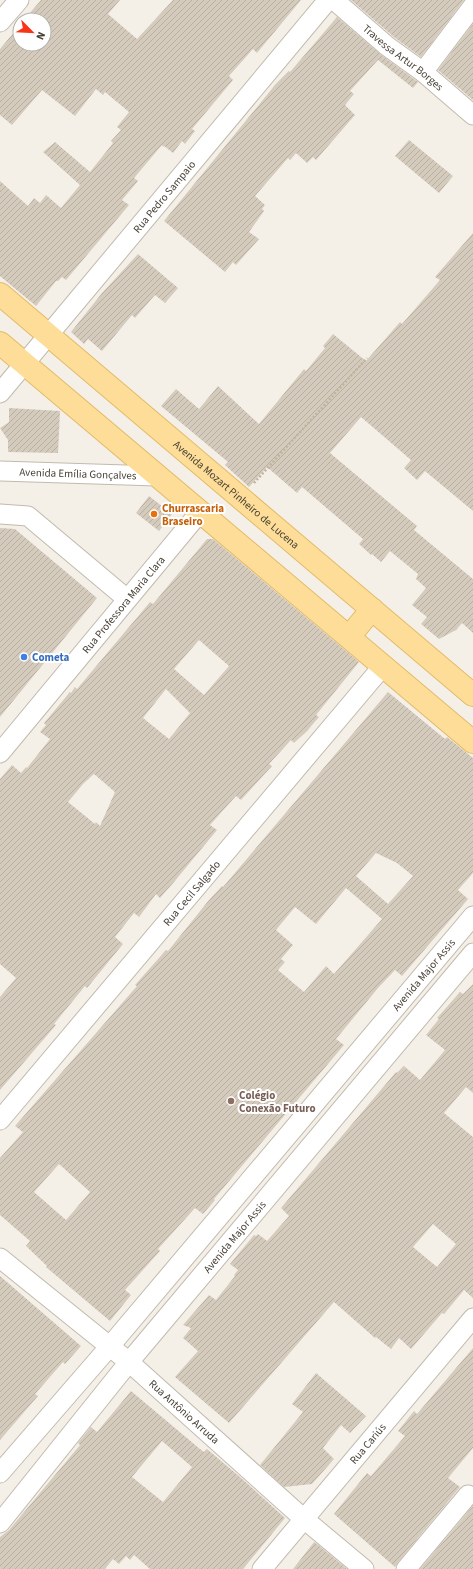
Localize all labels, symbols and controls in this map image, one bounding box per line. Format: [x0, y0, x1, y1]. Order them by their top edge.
north arrow [12, 12, 52, 52]
street label: Travessa Artur Borges [360, 21, 447, 94]
text: N [32, 29, 49, 42]
street label: Rua Pedro Sampaio [129, 157, 199, 236]
street label: Avenida Mozart Pinheiro de Lucena [170, 437, 303, 552]
street label: Avenida Emília Gonçalves [19, 464, 137, 483]
place label: Churrascaria Braseiro [162, 501, 224, 529]
marker: Churrascaria Braseiro [149, 509, 159, 519]
street label: Rua Professora Maria Clara [78, 553, 168, 656]
place label: Cometa [32, 650, 70, 665]
marker: Cometa [19, 652, 29, 662]
street label: Rua Cecil Salgado [159, 857, 224, 929]
street label: Avenida Major Assis [389, 935, 459, 1014]
place label: Colégio Conexão Futuro [239, 1088, 316, 1116]
marker: Colégio Conexão Futuro [226, 1096, 236, 1106]
street label: Avenida Major Assis [200, 1197, 269, 1276]
street label: Rua Antônio Arruda [146, 1376, 223, 1447]
street label: Rua Cariús [346, 1420, 389, 1467]

